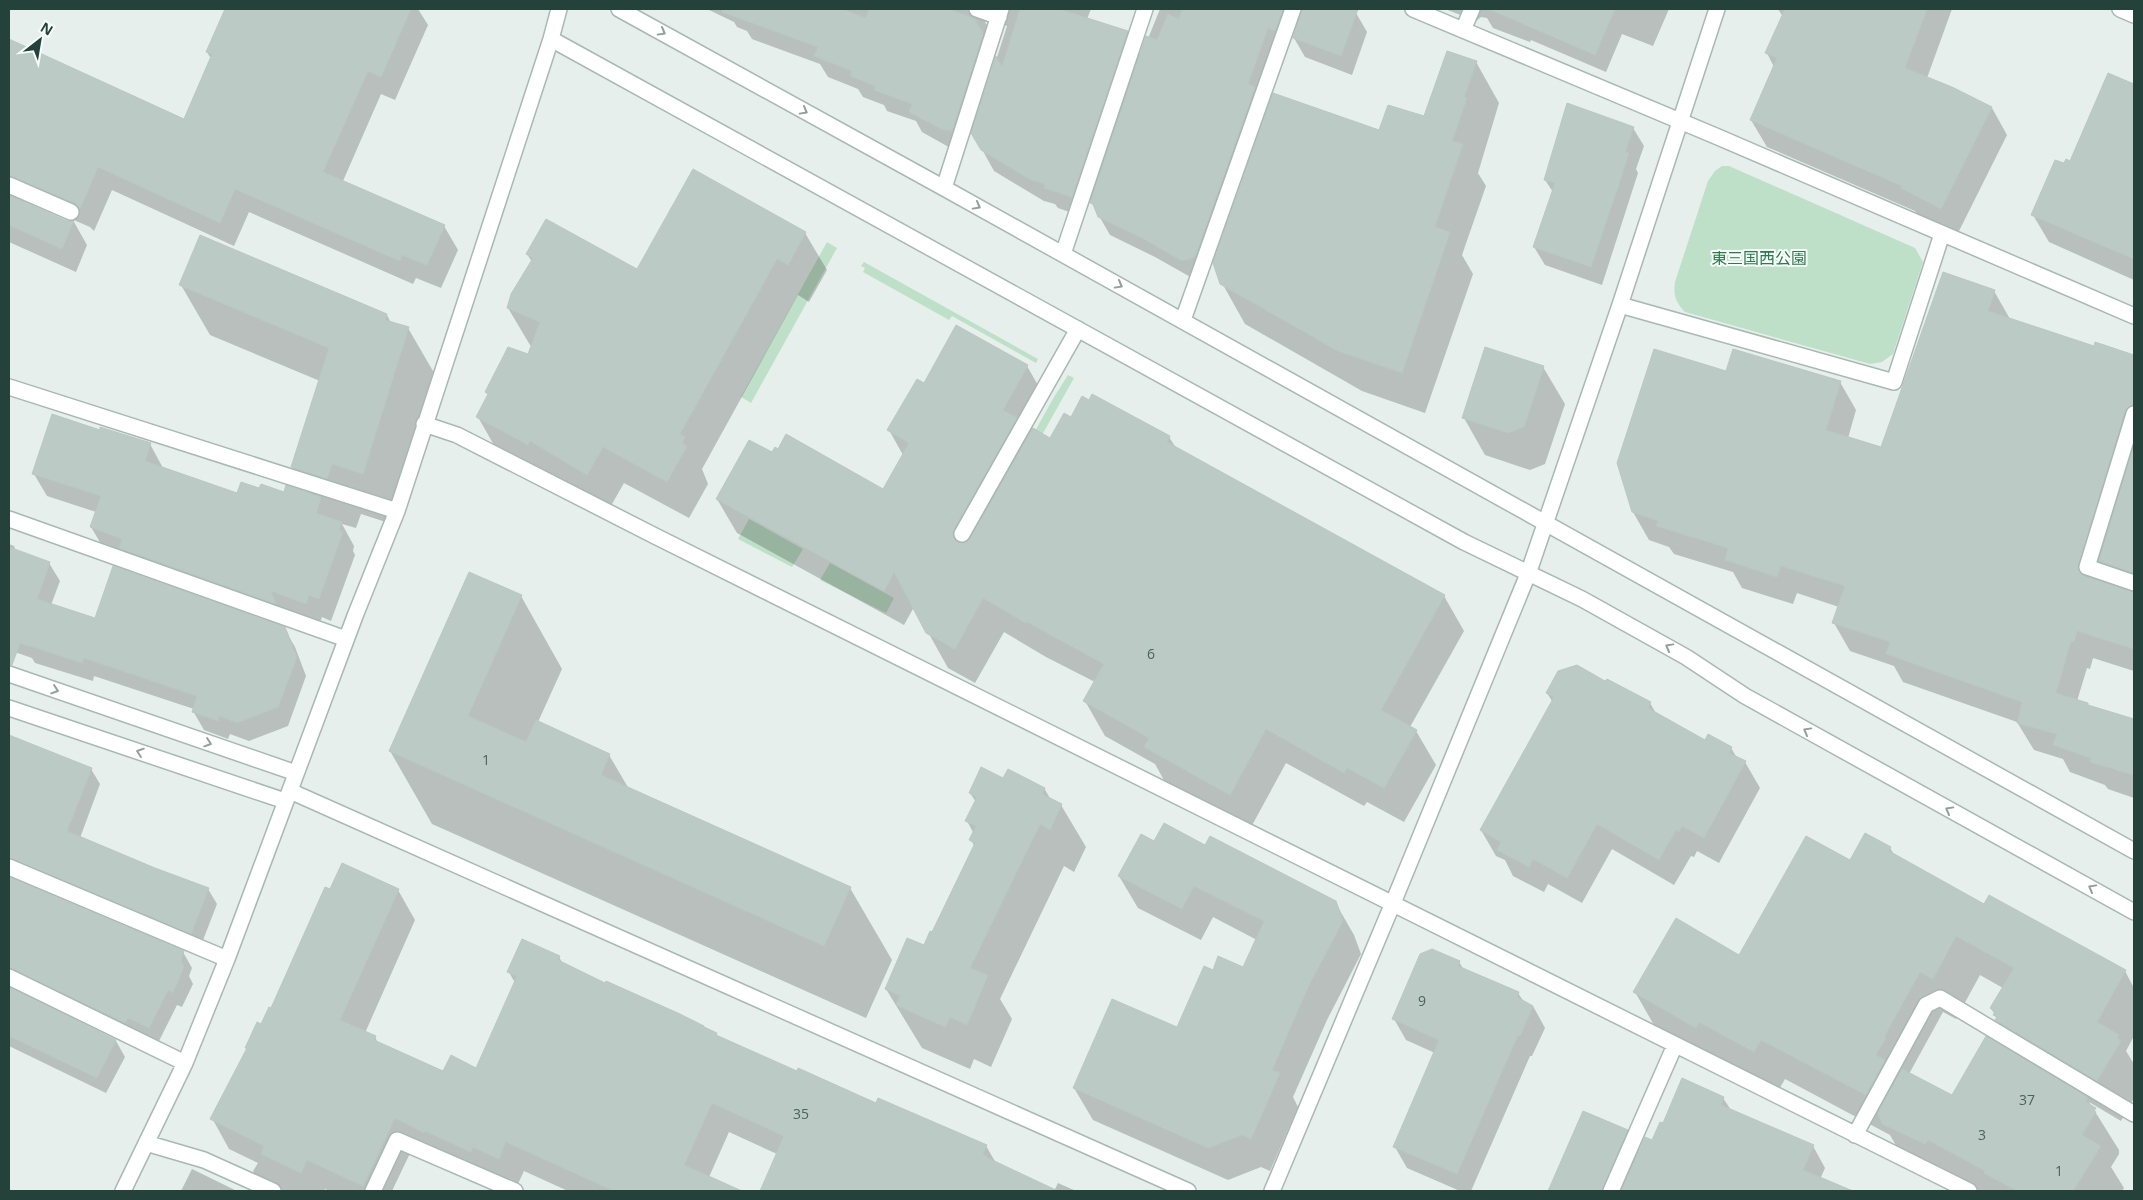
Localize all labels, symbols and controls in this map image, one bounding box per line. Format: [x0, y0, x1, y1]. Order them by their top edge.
north arrow [15, 15, 65, 65]
text: N [37, 17, 57, 40]
one-way arrow [656, 26, 665, 36]
one-way arrow [799, 104, 808, 114]
one-way arrow [972, 200, 981, 210]
park label: 東三国西公園 [1711, 247, 1807, 269]
one-way arrow [1114, 279, 1123, 289]
one-way arrow [1665, 643, 1674, 653]
house number: 6 [1147, 644, 1155, 663]
one-way arrow [50, 684, 59, 694]
one-way arrow [1804, 727, 1813, 737]
one-way arrow [204, 737, 212, 747]
one-way arrow [136, 748, 144, 758]
house number: 1 [482, 750, 490, 769]
one-way arrow [1946, 806, 1955, 816]
one-way arrow [2088, 885, 2097, 895]
house number: 9 [1418, 991, 1426, 1010]
house number: 37 [2019, 1090, 2035, 1109]
house number: 35 [793, 1104, 809, 1123]
house number: 3 [1978, 1125, 1986, 1144]
house number: 1 [2055, 1161, 2063, 1180]

